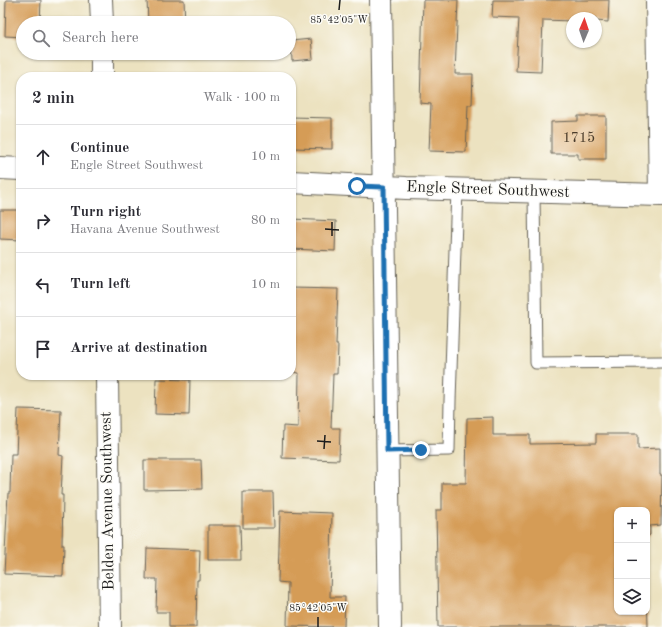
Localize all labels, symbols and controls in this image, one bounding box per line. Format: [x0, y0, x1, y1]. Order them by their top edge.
north arrow [566, 12, 602, 48]
text: 85°42'05"W [310, 15, 368, 25]
search box [16, 16, 296, 60]
icon: search [30, 27, 52, 49]
text: Search here [62, 31, 139, 46]
text: 2 min [32, 90, 75, 107]
text: Walk · 100 m [203, 91, 280, 104]
house number: 1715 [563, 131, 595, 145]
text: Continue [70, 141, 129, 156]
icon: ahead [32, 146, 54, 168]
text: 10 m [251, 150, 280, 163]
text: Engle Street Southwest [70, 159, 203, 172]
route start [348, 177, 366, 195]
street label: Engle Street Southwest [406, 179, 570, 201]
text: Turn right [70, 205, 141, 220]
icon: right [32, 210, 54, 232]
text: 80 m [251, 214, 280, 227]
text: Havana Avenue Southwest [70, 223, 220, 236]
icon: left [32, 274, 54, 296]
text: Turn left [70, 277, 130, 292]
text: 10 m [251, 278, 280, 291]
icon: arrive [32, 338, 54, 360]
text: Arrive at destination [70, 341, 208, 356]
street label: Belden Avenue Southwest [98, 411, 118, 591]
route end [412, 441, 430, 459]
map controls [614, 507, 650, 615]
button: + [614, 507, 650, 543]
button: − [614, 543, 650, 579]
button: layers [614, 579, 650, 615]
text: 85°42'05"W [289, 603, 347, 613]

